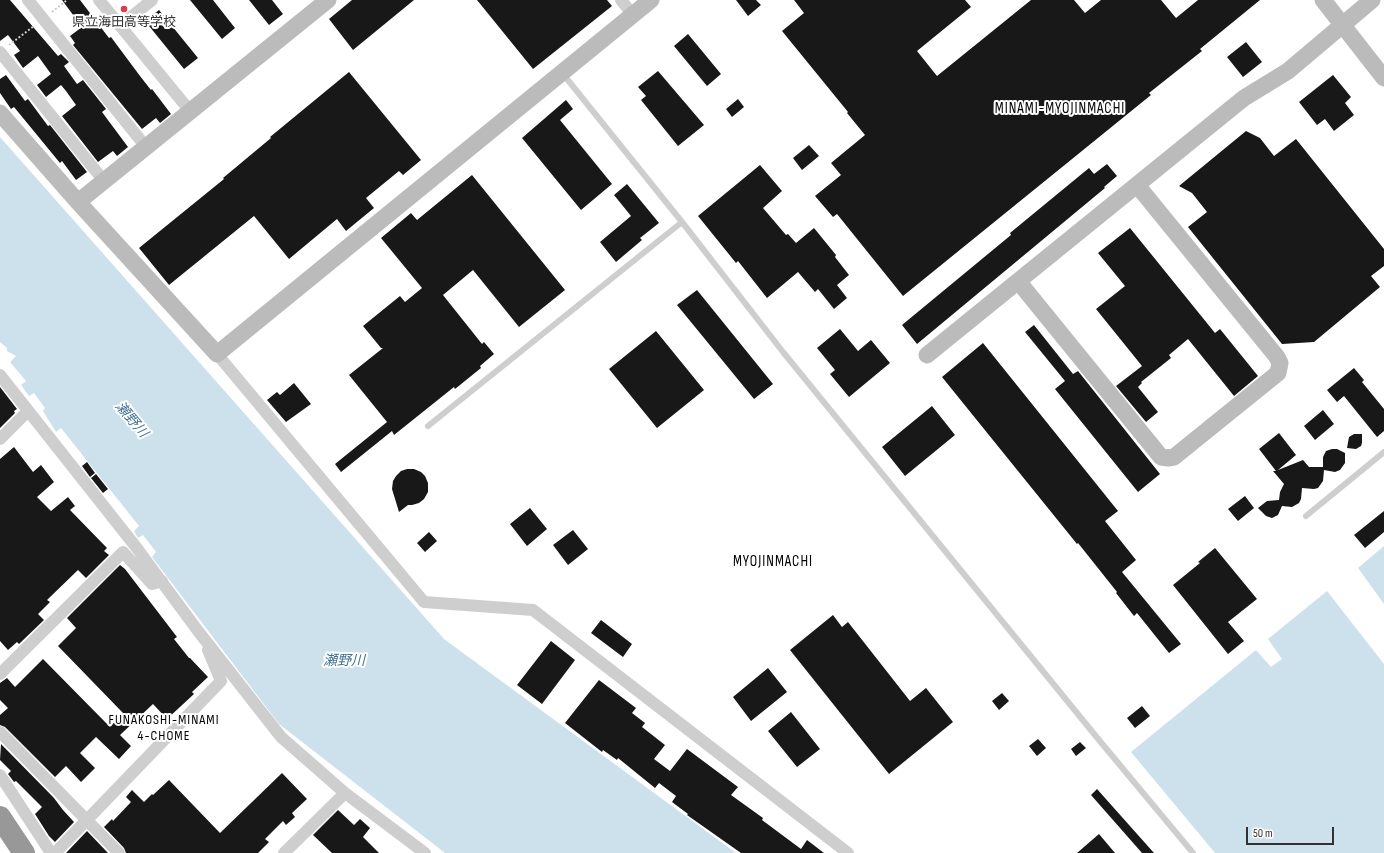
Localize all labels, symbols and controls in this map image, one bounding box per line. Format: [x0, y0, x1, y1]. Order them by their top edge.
marker: 県立海田高等学校 [119, 4, 129, 14]
place label: 県立海田高等学校 [72, 15, 176, 31]
district label: MINAMI-MYOJINMACHI [995, 100, 1125, 118]
water label: 瀬野川 [111, 399, 151, 441]
district label: MYOJINMACHI [733, 553, 813, 571]
water label: 瀬野川 [323, 653, 365, 669]
district label: FUNAKOSHI-MINAMI 4-CHOME [109, 712, 219, 744]
scale bar [1248, 819, 1336, 845]
text: 50 m [1253, 826, 1273, 841]

